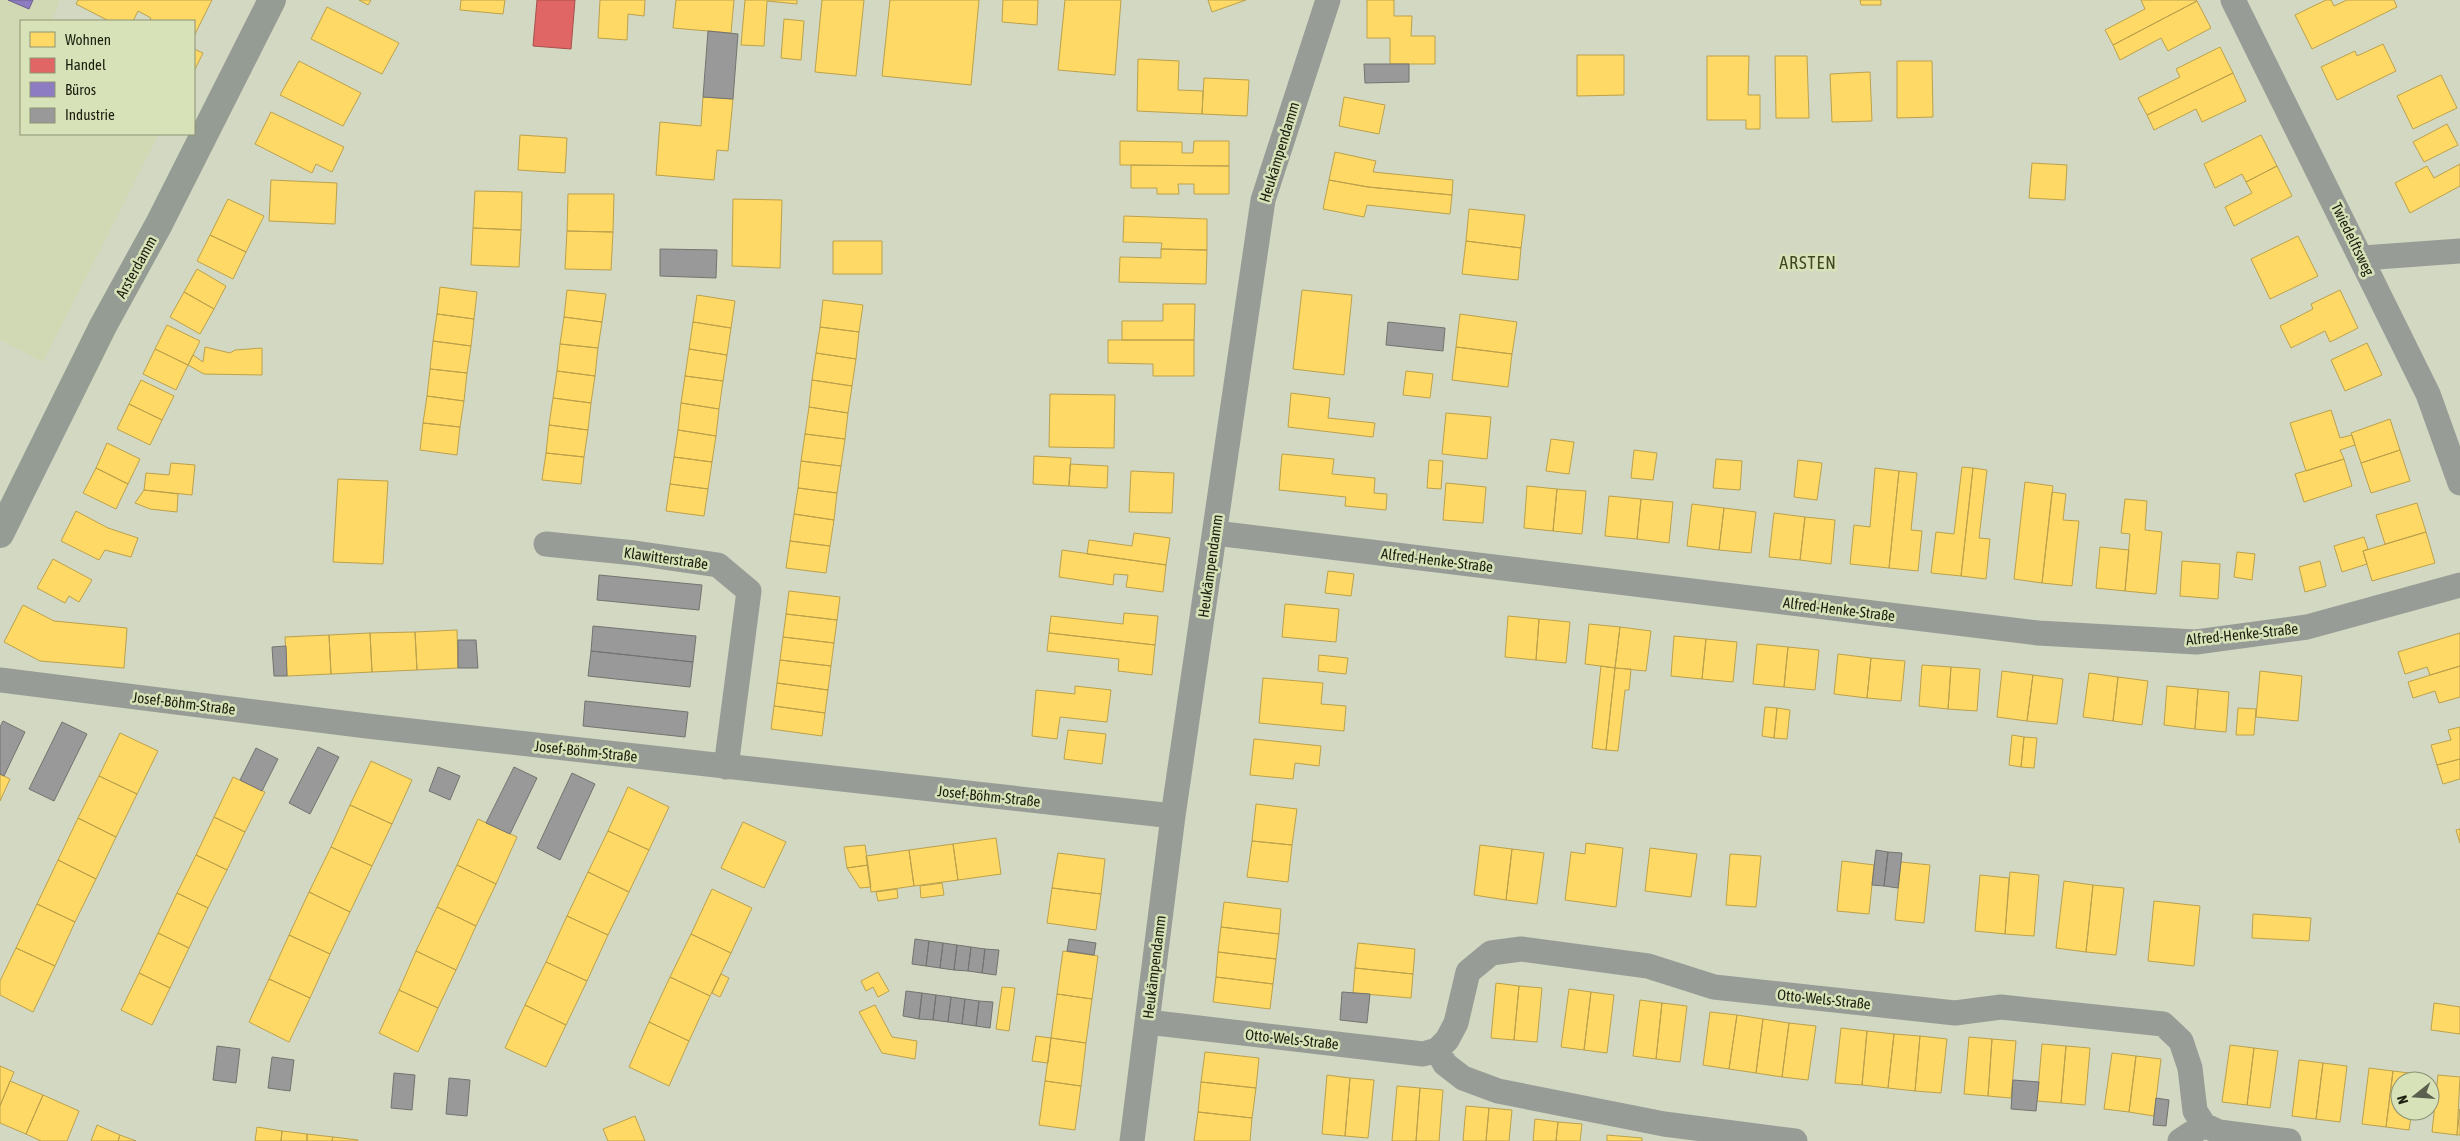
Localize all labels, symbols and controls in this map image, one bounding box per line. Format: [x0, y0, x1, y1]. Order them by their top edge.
legend [20, 20, 195, 135]
text: Wohnen [65, 31, 111, 48]
text: Handel [65, 56, 106, 73]
text: Büros [65, 81, 96, 98]
street label: Heukämpendamm [1256, 100, 1302, 204]
text: Industrie [65, 106, 115, 123]
street label: Twiedelftsweg [2328, 200, 2378, 279]
street label: Arsterdamm [112, 233, 160, 301]
district label: ARSTEN [1779, 252, 1837, 273]
street label: Heukämpendamm [1194, 513, 1226, 619]
street label: Klawitterstraße [623, 544, 709, 572]
street label: Alfred-Henke-Straße [1380, 545, 1494, 575]
street label: Alfred-Henke-Straße [1782, 594, 1896, 624]
street label: Alfred-Henke-Straße [2185, 620, 2299, 648]
street label: Josef-Böhm-Straße [132, 688, 237, 718]
street label: Josef-Böhm-Straße [534, 737, 638, 765]
street label: Josef-Böhm-Straße [937, 782, 1041, 810]
street label: Heukämpendamm [1139, 914, 1169, 1020]
street label: Otto-Wels-Straße [1776, 986, 1872, 1012]
street label: Otto-Wels-Straße [1244, 1026, 1340, 1052]
north arrow [2390, 1071, 2440, 1121]
text: N [2394, 1094, 2411, 1106]

